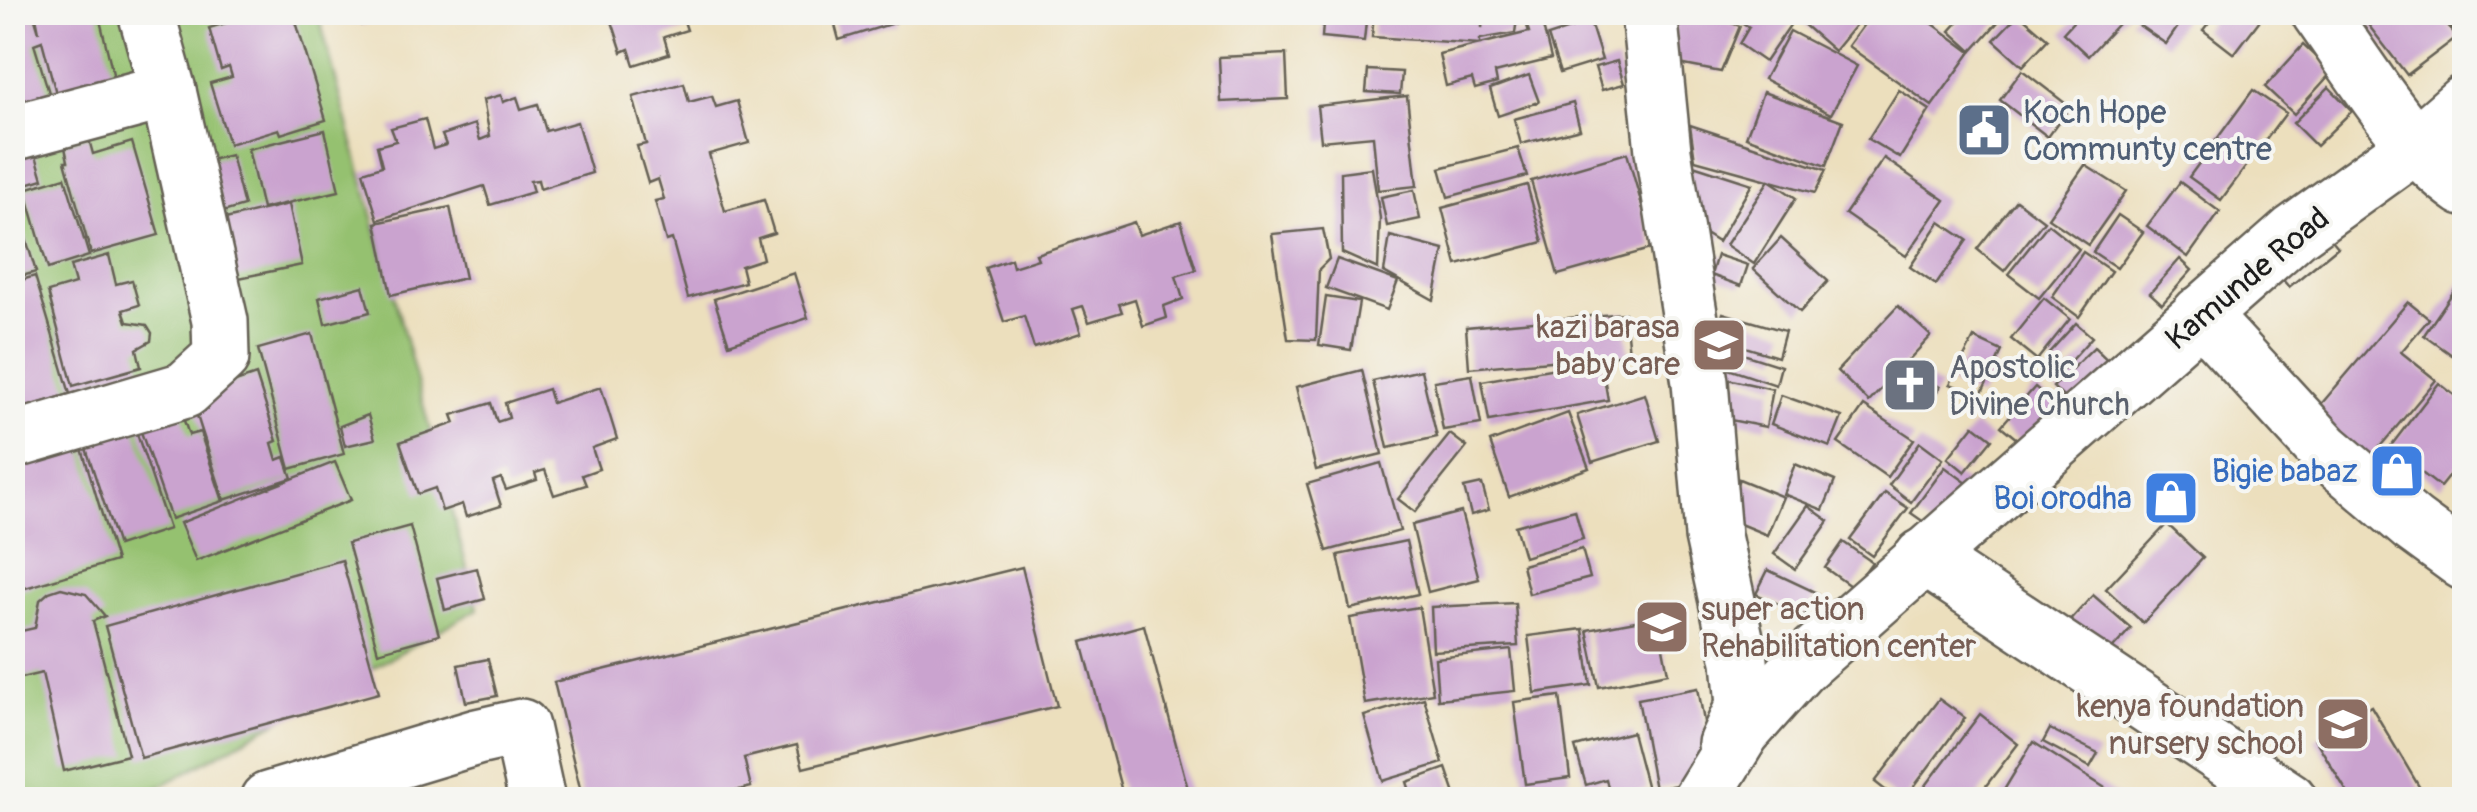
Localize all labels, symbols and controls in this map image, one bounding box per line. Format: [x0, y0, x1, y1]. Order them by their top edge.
place label: Koch Hope Communty centre [2023, 93, 2272, 170]
public building icon: Koch Hope Communty centre [1954, 100, 2014, 160]
street label: Kamunde Road [2157, 199, 2338, 359]
place label: kazi barasa baby care [1536, 308, 1680, 385]
school or university icon: kazi barasa baby care [1689, 315, 1749, 375]
place label: Apostolic Divine Church [1949, 348, 2130, 425]
church icon: Apostolic Divine Church [1880, 355, 1940, 415]
shop icon: Bigie babaz [2367, 441, 2427, 501]
place label: Bigie babaz [2212, 452, 2358, 492]
shop icon: Boi orodha [2141, 468, 2201, 528]
place label: Boi orodha [1993, 479, 2132, 519]
place label: super action Rehabilitation center [1701, 590, 1977, 667]
school or university icon: super action Rehabilitation center [1632, 597, 1692, 657]
place label: kenya foundation nursery school [2077, 687, 2304, 764]
school or university icon: kenya foundation nursery school [2313, 694, 2373, 754]

